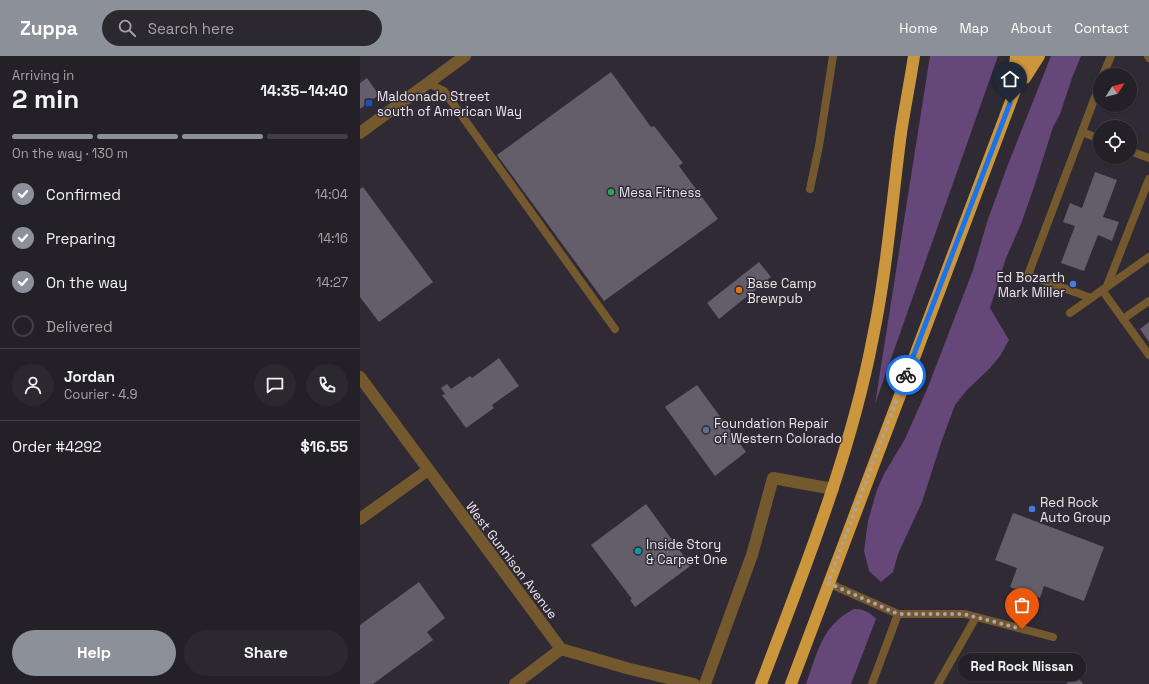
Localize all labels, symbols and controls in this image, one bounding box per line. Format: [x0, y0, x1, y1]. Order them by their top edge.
search box [102, 10, 382, 46]
text: Zuppa [20, 16, 78, 41]
icon: search [116, 17, 138, 39]
text: Search here [148, 19, 234, 38]
text: Home [899, 19, 937, 37]
text: Map [959, 19, 989, 37]
text: About [1011, 19, 1052, 37]
text: Contact [1074, 19, 1129, 37]
pin [993, 62, 1027, 103]
text: Arriving in [12, 67, 74, 84]
icon: home [999, 68, 1021, 90]
north arrow [1093, 68, 1137, 112]
map controls [1093, 68, 1137, 164]
text: 14:35–14:40 [260, 81, 348, 100]
text: 2 min [12, 82, 79, 116]
place label: Maldonado Street south of American Way [377, 88, 522, 120]
marker: Maldonado Street south of American Way [364, 98, 374, 108]
button: locate [1093, 120, 1137, 164]
text: On the way · 130 m [12, 145, 128, 162]
icon: check [12, 183, 34, 205]
place label: Mesa Fitness [619, 184, 701, 201]
text: Confirmed [46, 185, 121, 204]
text: 14:04 [315, 186, 348, 203]
marker: Mesa Fitness [606, 187, 616, 197]
icon: check [12, 227, 34, 249]
text: Preparing [46, 229, 116, 248]
text: 14:16 [318, 230, 348, 247]
place label: Ed Bozarth Mark Miller [997, 269, 1065, 301]
icon: check [12, 271, 34, 293]
text: On the way [46, 273, 127, 292]
text: 14:27 [316, 274, 348, 291]
place label: Base Camp Brewpub [747, 275, 816, 307]
marker: Ed Bozarth Mark Miller [1068, 279, 1078, 289]
marker: Base Camp Brewpub [734, 285, 744, 295]
text: Delivered [46, 317, 113, 336]
courier [886, 355, 926, 395]
button: person [12, 364, 54, 406]
button: chat [254, 364, 296, 406]
button: phone [306, 364, 348, 406]
icon: bike [895, 364, 917, 386]
text: Jordan [64, 367, 115, 386]
text: Courier · 4.9 [64, 386, 138, 403]
place label: Foundation Repair of Western Colorado [714, 415, 842, 447]
marker: Foundation Repair of Western Colorado [701, 425, 711, 435]
text: Order #4292 [12, 437, 102, 456]
text: $16.55 [300, 437, 348, 456]
place label: Red Rock Auto Group [1040, 494, 1111, 526]
street label: West Gunnison Avenue [462, 498, 561, 622]
marker: Red Rock Auto Group [1027, 504, 1037, 514]
place label: Inside Story & Carpet One [646, 536, 727, 568]
marker: Inside Story & Carpet One [633, 546, 643, 556]
pin [1005, 588, 1039, 629]
icon: bag [1011, 594, 1033, 616]
button: Help [12, 630, 176, 676]
button: Share [184, 630, 348, 676]
callout: Red Rock Nissan [958, 653, 1086, 681]
text: Red Rock Nissan [971, 658, 1074, 675]

